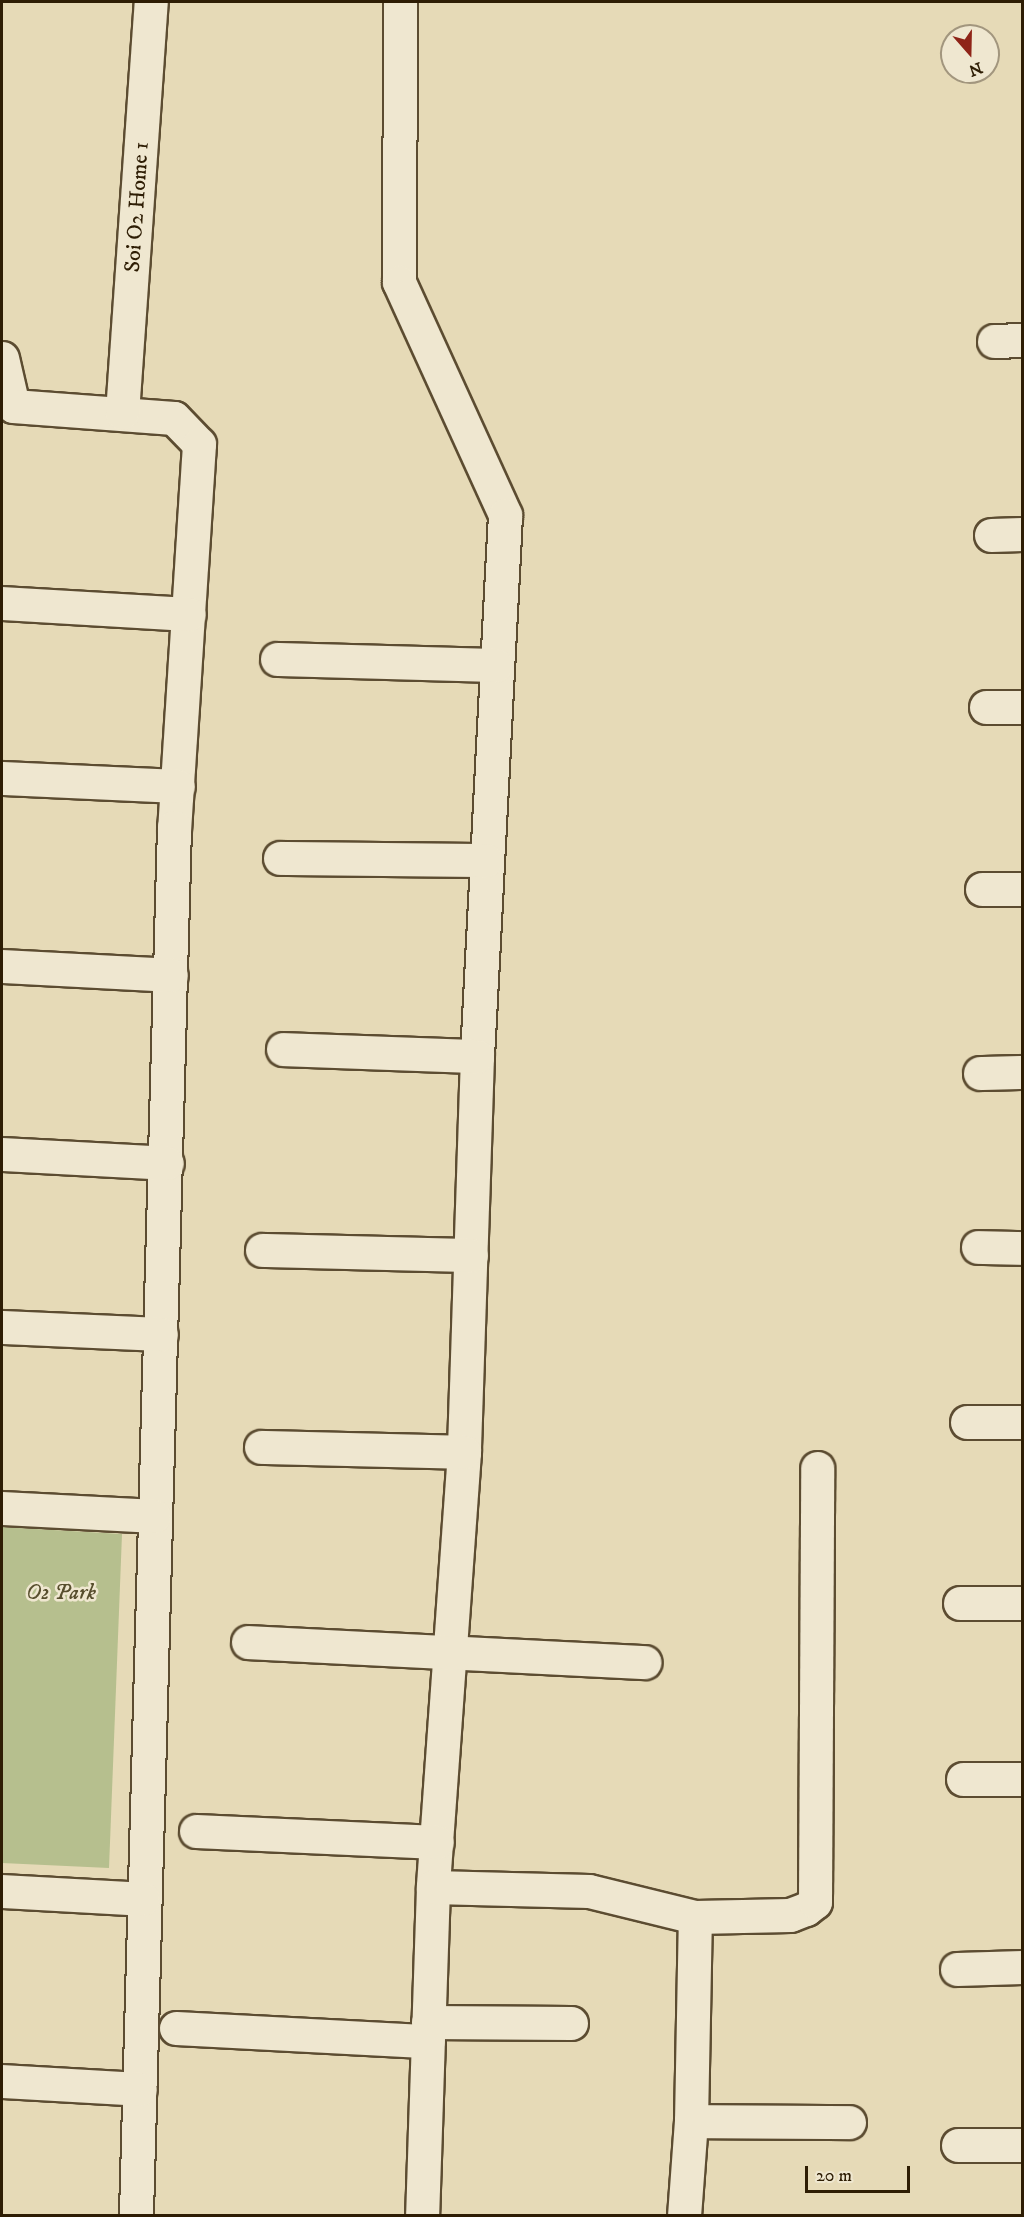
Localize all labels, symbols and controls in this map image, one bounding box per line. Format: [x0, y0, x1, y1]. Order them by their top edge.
north arrow [940, 24, 1000, 84]
text: N [966, 57, 985, 81]
street label: Soi O2 Home 1 [119, 141, 155, 273]
park label: O2 Park [26, 1580, 96, 1606]
scale bar [808, 2154, 913, 2192]
text: 20 m [816, 2165, 852, 2187]

